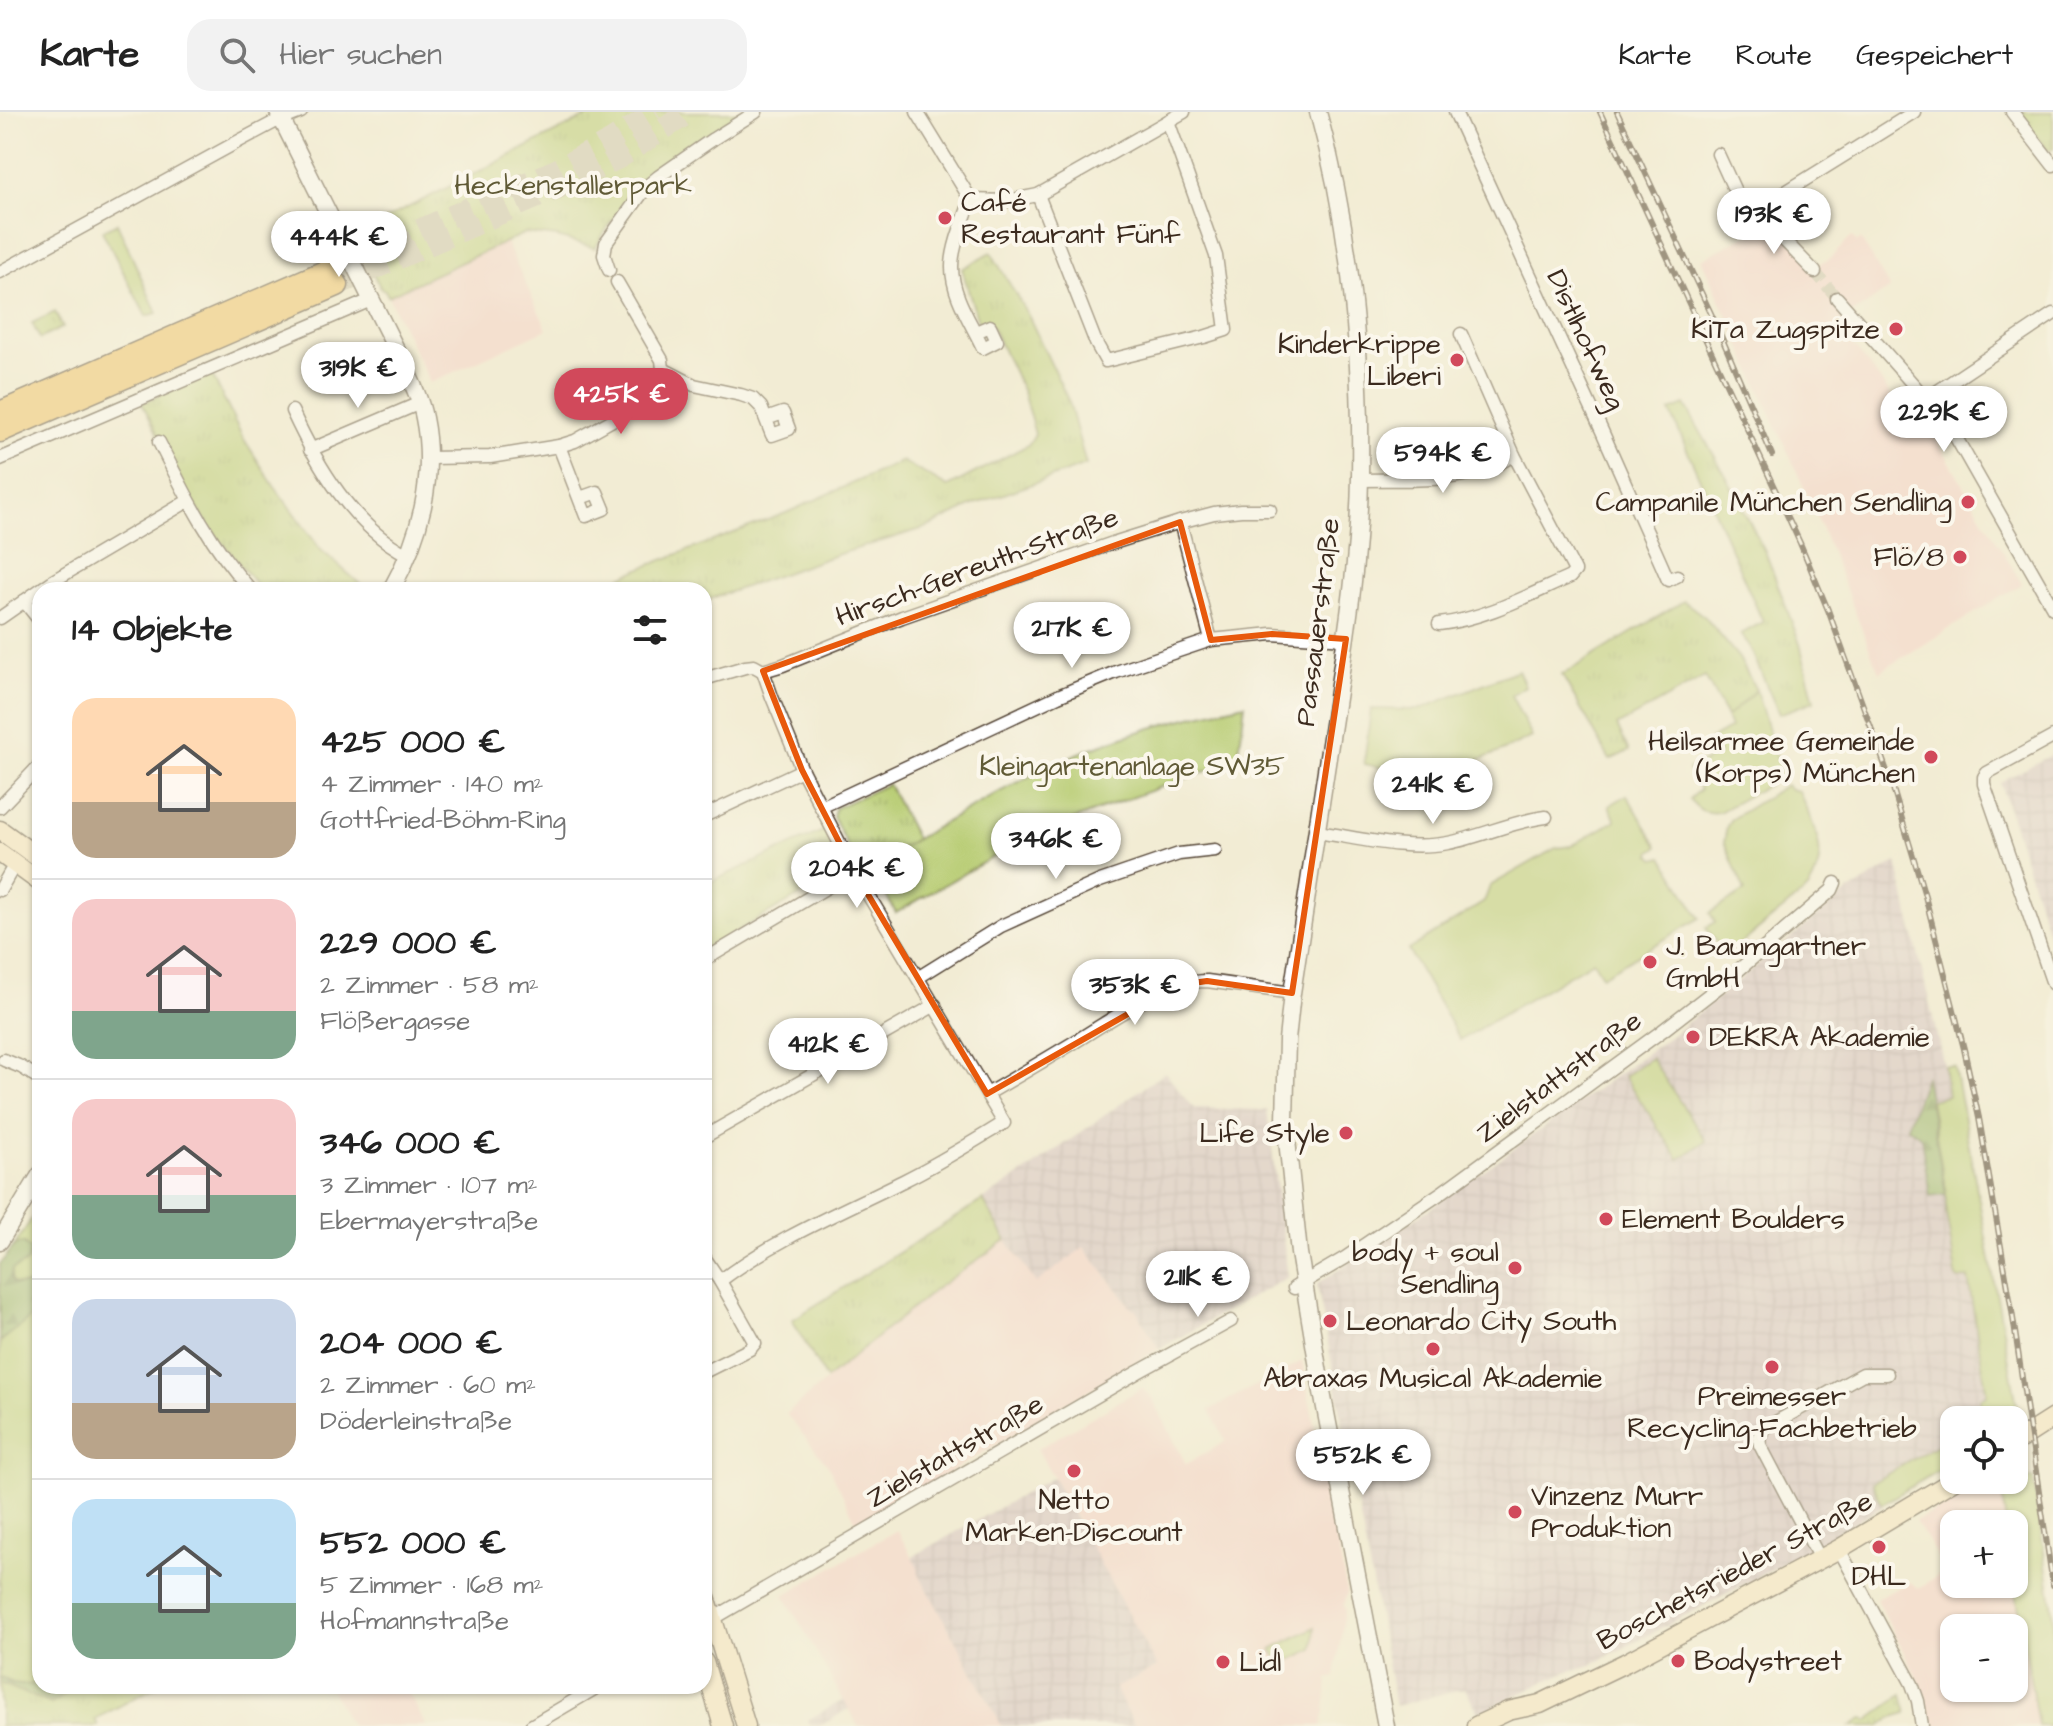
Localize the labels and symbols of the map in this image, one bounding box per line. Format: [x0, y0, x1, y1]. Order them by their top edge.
park label: Heckenstallerpark [454, 166, 692, 205]
place label: Café Restaurant Fünf [961, 183, 1181, 254]
pin: 193K € [1709, 188, 1839, 256]
marker: Café Restaurant Fünf [936, 209, 954, 227]
pin: 444K € [274, 211, 404, 279]
street label: Distlhofweg [1536, 263, 1636, 417]
place label: KiTa Zugspitze [1691, 310, 1880, 350]
marker: KiTa Zugspitze [1887, 320, 1905, 338]
place label: Kinderkrippe Liberi [1278, 325, 1441, 396]
pin: 319K € [293, 342, 423, 410]
marker: Kinderkrippe Liberi [1448, 351, 1466, 369]
pin: 425K € [556, 368, 686, 436]
pin: 229K € [1879, 386, 2009, 454]
pin: 594K € [1378, 427, 1508, 495]
place label: Campanile München Sendling [1595, 483, 1952, 523]
marker: Campanile München Sendling [1959, 493, 1977, 511]
street label: Hirsch-Gereuth-Straße [830, 498, 1124, 636]
street label: Passauerstraße [1286, 516, 1350, 728]
place label: Flö/8 [1874, 538, 1944, 577]
marker: Flö/8 [1951, 548, 1969, 566]
pin: 217K € [1007, 602, 1137, 670]
place label: Heilsarmee Gemeinde (Korps) München [1648, 722, 1915, 793]
park label: Kleingartenanlage SW35 [979, 747, 1285, 787]
marker: Heilsarmee Gemeinde (Korps) München [1922, 748, 1940, 766]
pin: 241K € [1368, 758, 1498, 826]
pin: 346K € [991, 813, 1121, 881]
pin: 204K € [792, 842, 922, 910]
place label: J. Baumgartner GmbH [1666, 927, 1866, 998]
marker: J. Baumgartner GmbH [1641, 953, 1659, 971]
pin: 353K € [1070, 959, 1200, 1027]
street label: Zielstattstraße [1468, 1002, 1650, 1152]
pin: 412K € [763, 1018, 893, 1086]
place label: DEKRA Akademie [1709, 1018, 1930, 1057]
marker: DEKRA Akademie [1684, 1028, 1702, 1046]
place label: Life Style [1199, 1114, 1330, 1155]
marker: Life Style [1337, 1124, 1355, 1142]
place label: Element Boulders [1622, 1200, 1845, 1239]
marker: Element Boulders [1597, 1210, 1615, 1228]
place label: body + soul Sendling [1352, 1233, 1499, 1305]
pin: 211K € [1133, 1251, 1263, 1319]
marker: body + soul Sendling [1506, 1259, 1524, 1277]
place label: Leonardo City South [1346, 1302, 1617, 1343]
marker: Leonardo City South [1321, 1312, 1339, 1330]
marker: Abraxas Musical Akademie [1424, 1340, 1442, 1358]
marker: Preimesser Recycling-Fachbetrieb [1763, 1358, 1781, 1376]
place label: Abraxas Musical Akademie [1263, 1359, 1603, 1398]
place label: Preimesser Recycling-Fachbetrieb [1627, 1377, 1917, 1450]
street label: Zielstattstraße [859, 1385, 1051, 1517]
pin: 552K € [1298, 1429, 1428, 1497]
marker: Netto Marken-Discount [1065, 1462, 1083, 1480]
place label: Vinzenz Murr Produktion [1531, 1477, 1703, 1548]
place label: Netto Marken-Discount [965, 1481, 1183, 1552]
street label: Boschetsrieder Straße [1590, 1482, 1880, 1660]
marker: Vinzenz Murr Produktion [1506, 1503, 1524, 1521]
marker: DHL [1870, 1538, 1888, 1556]
place label: DHL [1852, 1557, 1906, 1596]
place label: Bodystreet [1694, 1642, 1843, 1683]
place label: Lidl [1239, 1643, 1281, 1682]
marker: Bodystreet [1669, 1652, 1687, 1670]
marker: Lidl [1214, 1653, 1232, 1671]

